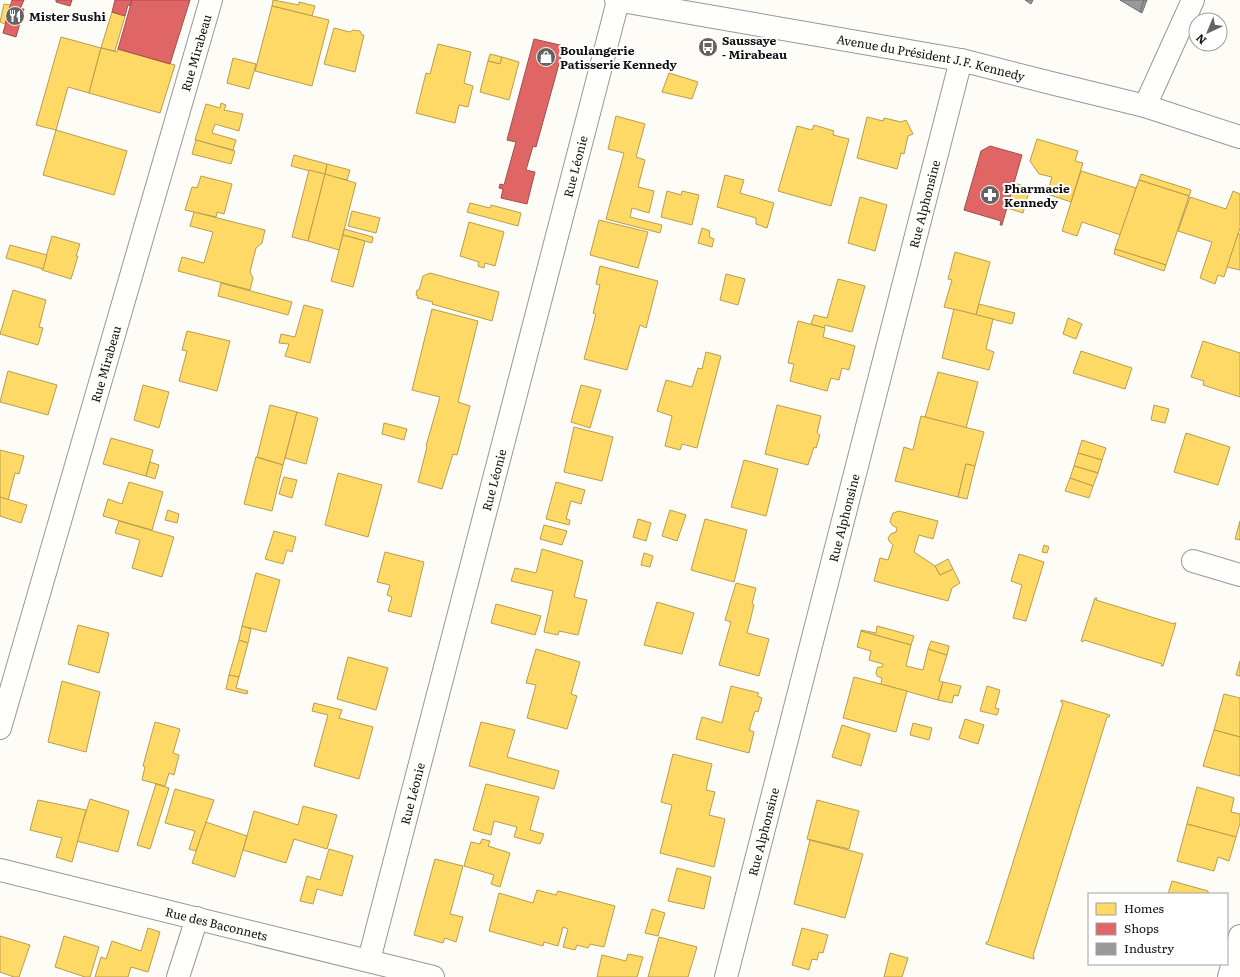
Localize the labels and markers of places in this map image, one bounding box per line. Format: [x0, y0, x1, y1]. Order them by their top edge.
restaurant icon: Mister Sushi [4, 5, 26, 27]
place label: Mister Sushi [29, 7, 106, 25]
place label: Saussaye - Mirabeau [722, 31, 787, 63]
bus stop icon: Saussaye - Mirabeau [697, 36, 719, 58]
place label: Boulangerie Patisserie Kennedy [560, 41, 677, 73]
shop icon: Boulangerie Patisserie Kennedy [535, 46, 557, 68]
place label: Pharmacie Kennedy [1004, 179, 1070, 211]
pharmacy icon: Pharmacie Kennedy [979, 184, 1001, 206]

